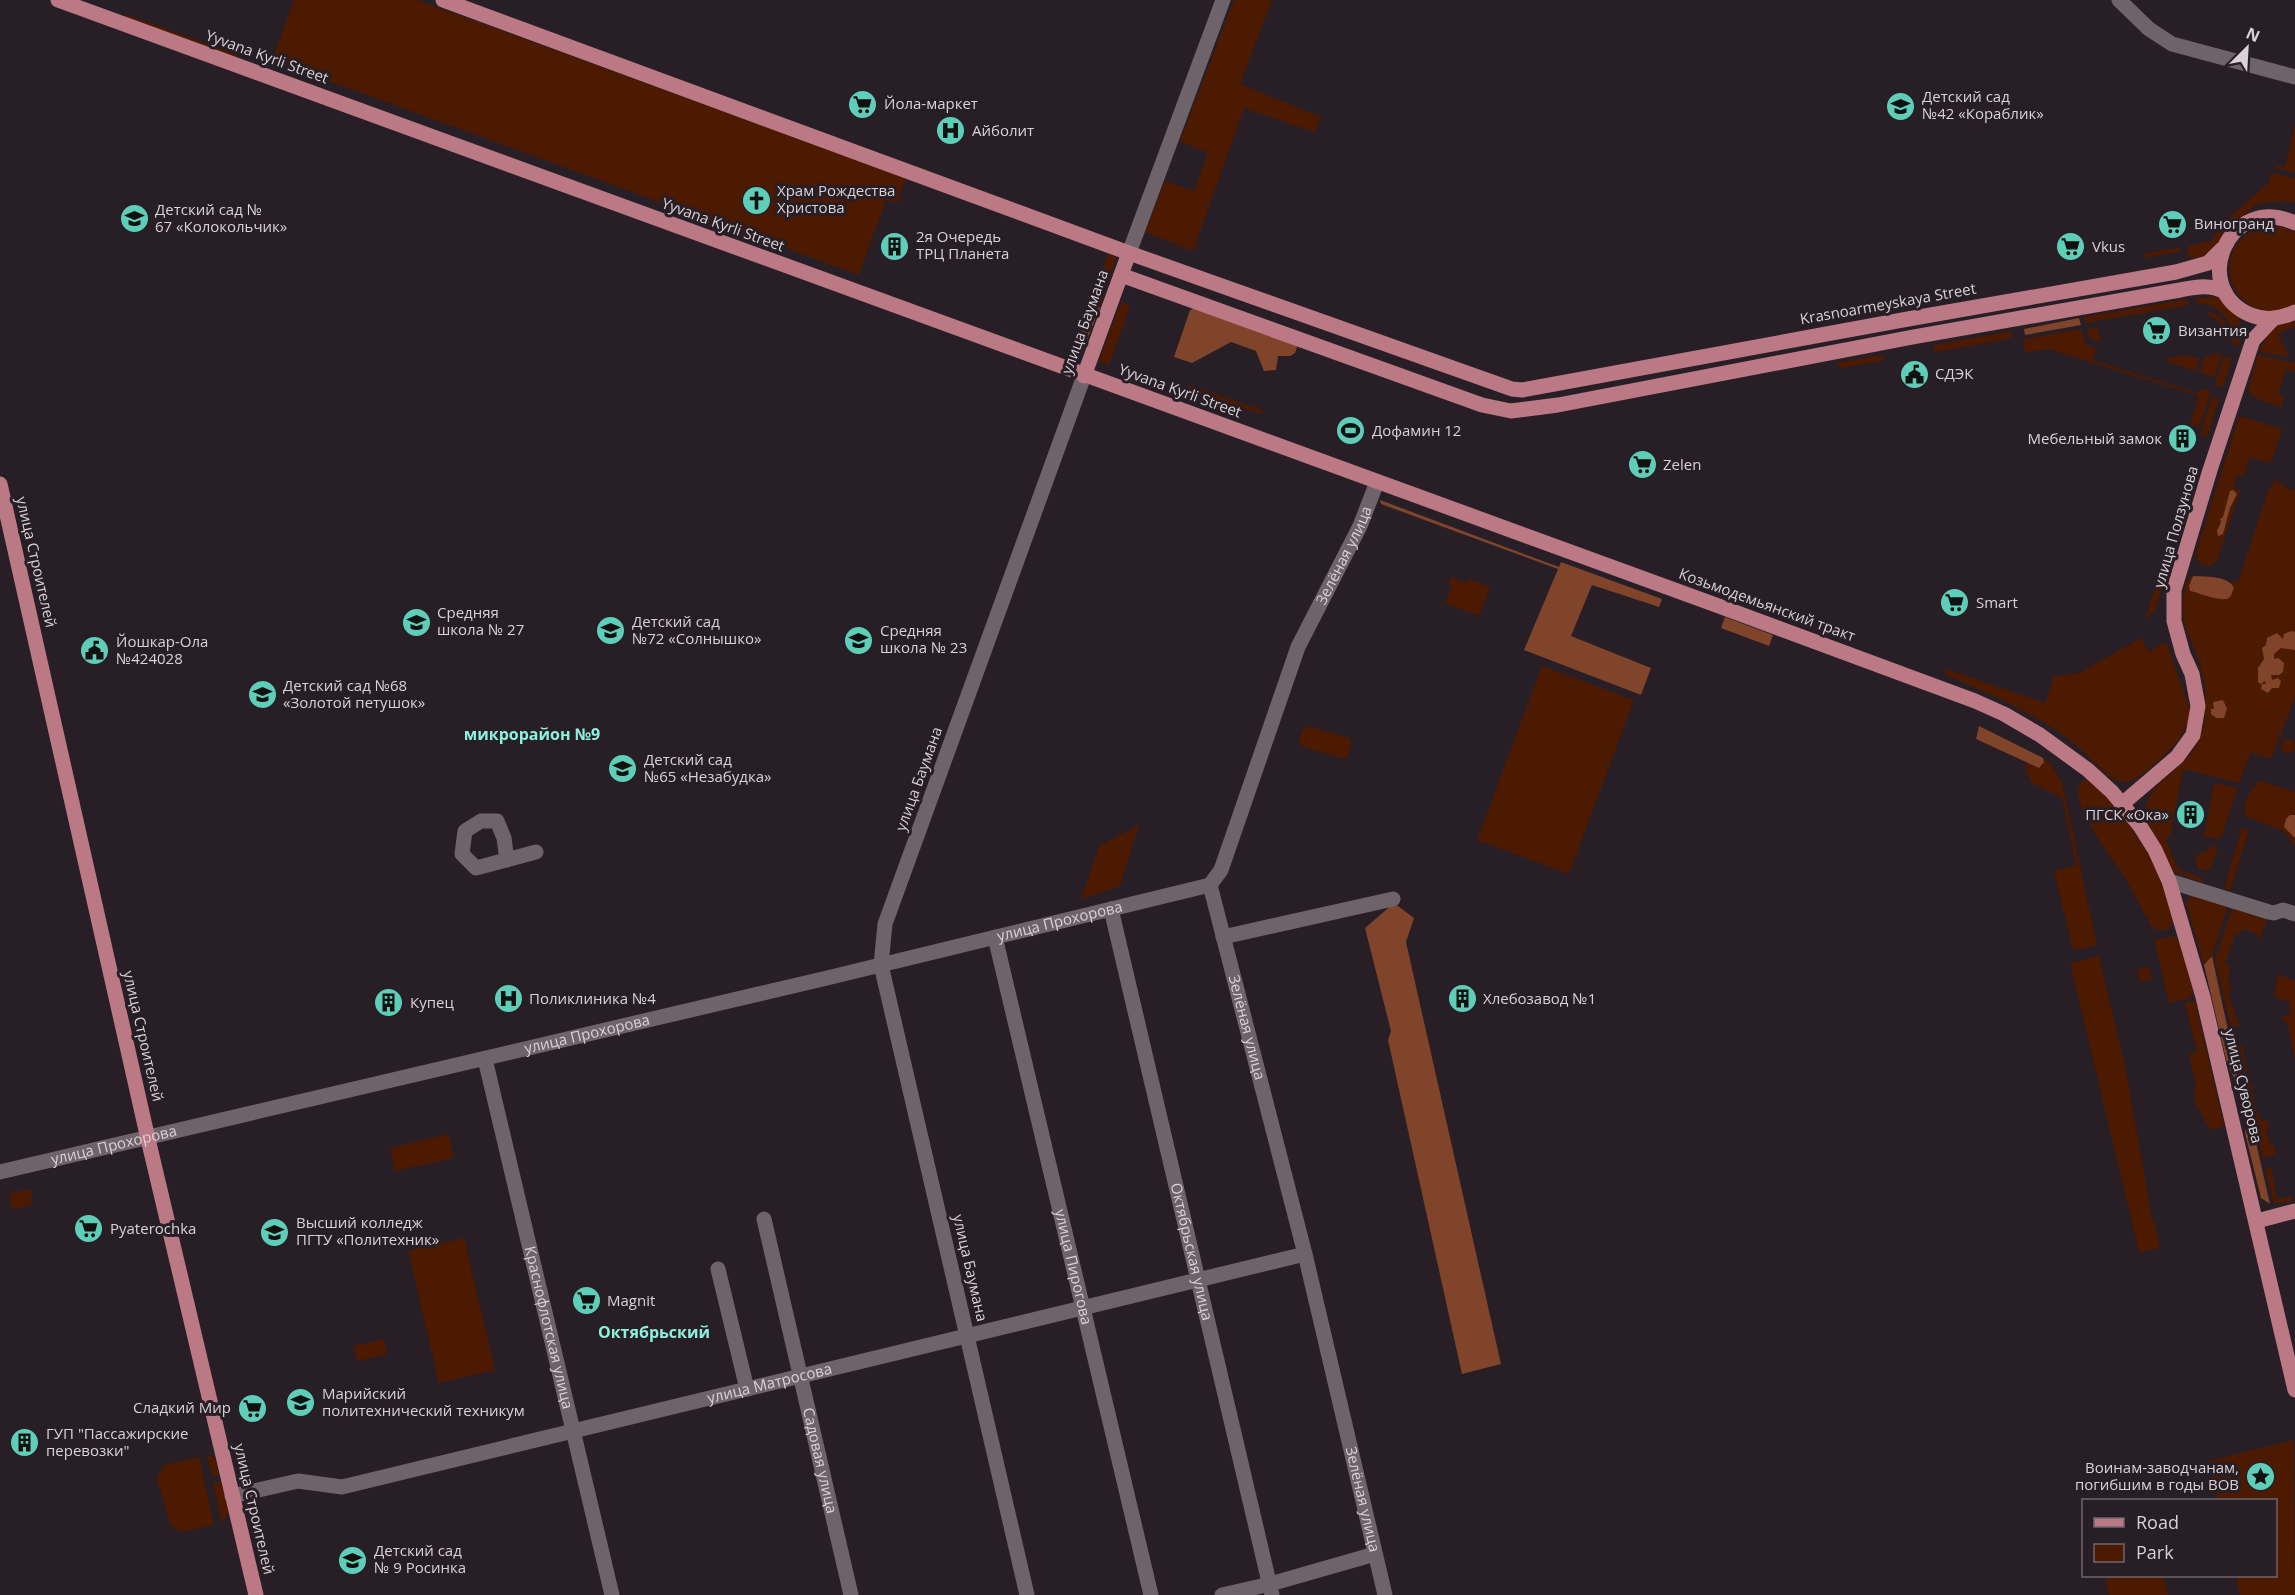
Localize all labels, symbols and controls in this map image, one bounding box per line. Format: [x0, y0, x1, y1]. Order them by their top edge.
north arrow [2217, 18, 2277, 78]
text: N [2243, 22, 2264, 47]
street label: Yyvana Kyrli Street [203, 25, 332, 88]
place label: Детский сад №42 «Кораблик» [1922, 86, 2044, 123]
supermarket icon: Йола-маркет [847, 88, 879, 120]
school or university icon: Детский сад №42 «Кораблик» [1885, 90, 1917, 122]
place label: Йола-маркет [884, 93, 978, 113]
hospital icon: Айболит [935, 115, 967, 147]
place label: Айболит [972, 120, 1034, 140]
place label: Храм Рождества Христова [777, 180, 895, 217]
church icon: Храм Рождества Христова [740, 184, 772, 216]
street label: Yyvana Kyrli Street [659, 193, 788, 256]
place label: Детский сад № 67 «Колокольчик» [155, 199, 287, 236]
school or university icon: Детский сад № 67 «Колокольчик» [118, 203, 150, 235]
supermarket icon: Виногранд [2157, 208, 2189, 240]
place label: Виногранд [2194, 213, 2274, 233]
place label: 2я Очередь ТРЦ Планета [916, 226, 1009, 263]
building icon: 2я Очередь ТРЦ Планета [879, 230, 911, 262]
supermarket icon: Vkus [2055, 231, 2087, 263]
place label: Vkus [2092, 236, 2125, 256]
street label: улица Баумана [1056, 267, 1112, 377]
street label: Krasnoarmeyskaya Street [1798, 278, 1977, 328]
supermarket icon: Византия [2141, 315, 2173, 347]
place label: Византия [2178, 320, 2247, 340]
public building icon: СДЭК [1898, 358, 1930, 390]
street label: Yyvana Kyrli Street [1116, 359, 1245, 422]
place label: СДЭК [1935, 363, 1974, 383]
sports icon: Дофамин 12 [1335, 415, 1367, 447]
place label: Дофамин 12 [1372, 420, 1461, 440]
building icon: Мебельный замок [2167, 423, 2199, 455]
place label: Мебельный замок [2028, 428, 2162, 448]
supermarket icon: Zelen [1626, 449, 1658, 481]
place label: Zelen [1663, 454, 1701, 474]
street label: улица Ползунова [2148, 463, 2202, 590]
street label: улица Строителей [12, 494, 62, 629]
street label: Зелёная улица [1310, 503, 1376, 608]
street label: Козьмодемьянский тракт [1676, 563, 1858, 645]
supermarket icon: Smart [1939, 587, 1971, 619]
place label: Smart [1976, 592, 2018, 612]
place label: Средняя школа № 27 [437, 602, 524, 639]
school or university icon: Средняя школа № 27 [400, 606, 432, 638]
place label: Детский сад №72 «Солнышко» [632, 611, 761, 648]
school or university icon: Детский сад №72 «Солнышко» [595, 615, 627, 647]
place label: Средняя школа № 23 [880, 620, 967, 657]
school or university icon: Средняя школа № 23 [843, 624, 875, 656]
place label: Йошкар-Ола №424028 [116, 631, 208, 668]
public building icon: Йошкар-Ола №424028 [79, 635, 111, 667]
place label: Детский сад №68 «Золотой петушок» [283, 675, 425, 712]
school or university icon: Детский сад №68 «Золотой петушок» [246, 679, 278, 711]
district label: микрорайон №9 [464, 723, 600, 745]
street label: улица Баумана [890, 724, 946, 834]
place label: Детский сад №65 «Незабудка» [644, 749, 771, 786]
school or university icon: Детский сад №65 «Незабудка» [607, 753, 639, 785]
building icon: ПГСК «Ока» [2174, 799, 2206, 831]
place label: ПГСК «Ока» [2085, 804, 2169, 824]
street label: улица Прохорова [995, 896, 1124, 945]
street label: улица Строителей [119, 968, 169, 1103]
street label: Зелёная улица [1225, 972, 1271, 1082]
hospital icon: Поликлиника №4 [492, 983, 524, 1015]
building icon: Хлебозавод №1 [1446, 983, 1478, 1015]
building icon: Купец [373, 987, 405, 1019]
place label: Поликлиника №4 [529, 988, 656, 1008]
place label: Хлебозавод №1 [1483, 988, 1596, 1008]
place label: Купец [410, 992, 454, 1012]
street label: улица Прохорова [522, 1009, 652, 1058]
street label: улица Суворова [2220, 1027, 2268, 1145]
street label: улица Прохорова [49, 1120, 179, 1169]
street label: Октябрьская улица [1167, 1181, 1218, 1322]
street label: улица Пирогова [1051, 1207, 1098, 1327]
place label: Высший колледж ПГТУ «Политехник» [296, 1212, 439, 1249]
street label: улица Баумана [949, 1212, 993, 1323]
supermarket icon: Pyaterochka [73, 1213, 105, 1245]
school or university icon: Высший колледж ПГТУ «Политехник» [259, 1216, 291, 1248]
place label: Pyaterochka [110, 1218, 196, 1238]
street label: Краснофлотская улица [521, 1244, 579, 1411]
supermarket icon: Magnit [570, 1285, 602, 1317]
place label: Magnit [607, 1290, 655, 1310]
district label: Октябрьский [598, 1321, 710, 1343]
street label: улица Матросова [705, 1358, 834, 1407]
place label: Марийский политехнический техникум [322, 1383, 525, 1420]
school or university icon: Марийский политехнический техникум [285, 1387, 317, 1419]
supermarket icon: Сладкий Мир [236, 1392, 268, 1424]
place label: Сладкий Мир [133, 1397, 231, 1417]
street label: Садовая улица [799, 1406, 843, 1515]
place label: ГУП "Пассажирские перевозки" [46, 1423, 188, 1460]
building icon: ГУП "Пассажирские перевозки" [9, 1427, 41, 1459]
street label: улица Строителей [230, 1441, 280, 1576]
street label: Зелёная улица [1341, 1444, 1386, 1554]
place label: Воинам-заводчанам, погибшим в годы ВОВ [2075, 1457, 2239, 1494]
place icon: Воинам-заводчанам, погибшим в годы ВОВ [2244, 1461, 2276, 1493]
legend [2082, 1499, 2277, 1577]
text: Road [2136, 1510, 2179, 1534]
place label: Детский сад № 9 Росинка [374, 1540, 466, 1577]
text: Park [2136, 1540, 2174, 1564]
school or university icon: Детский сад № 9 Росинка [337, 1544, 369, 1576]

